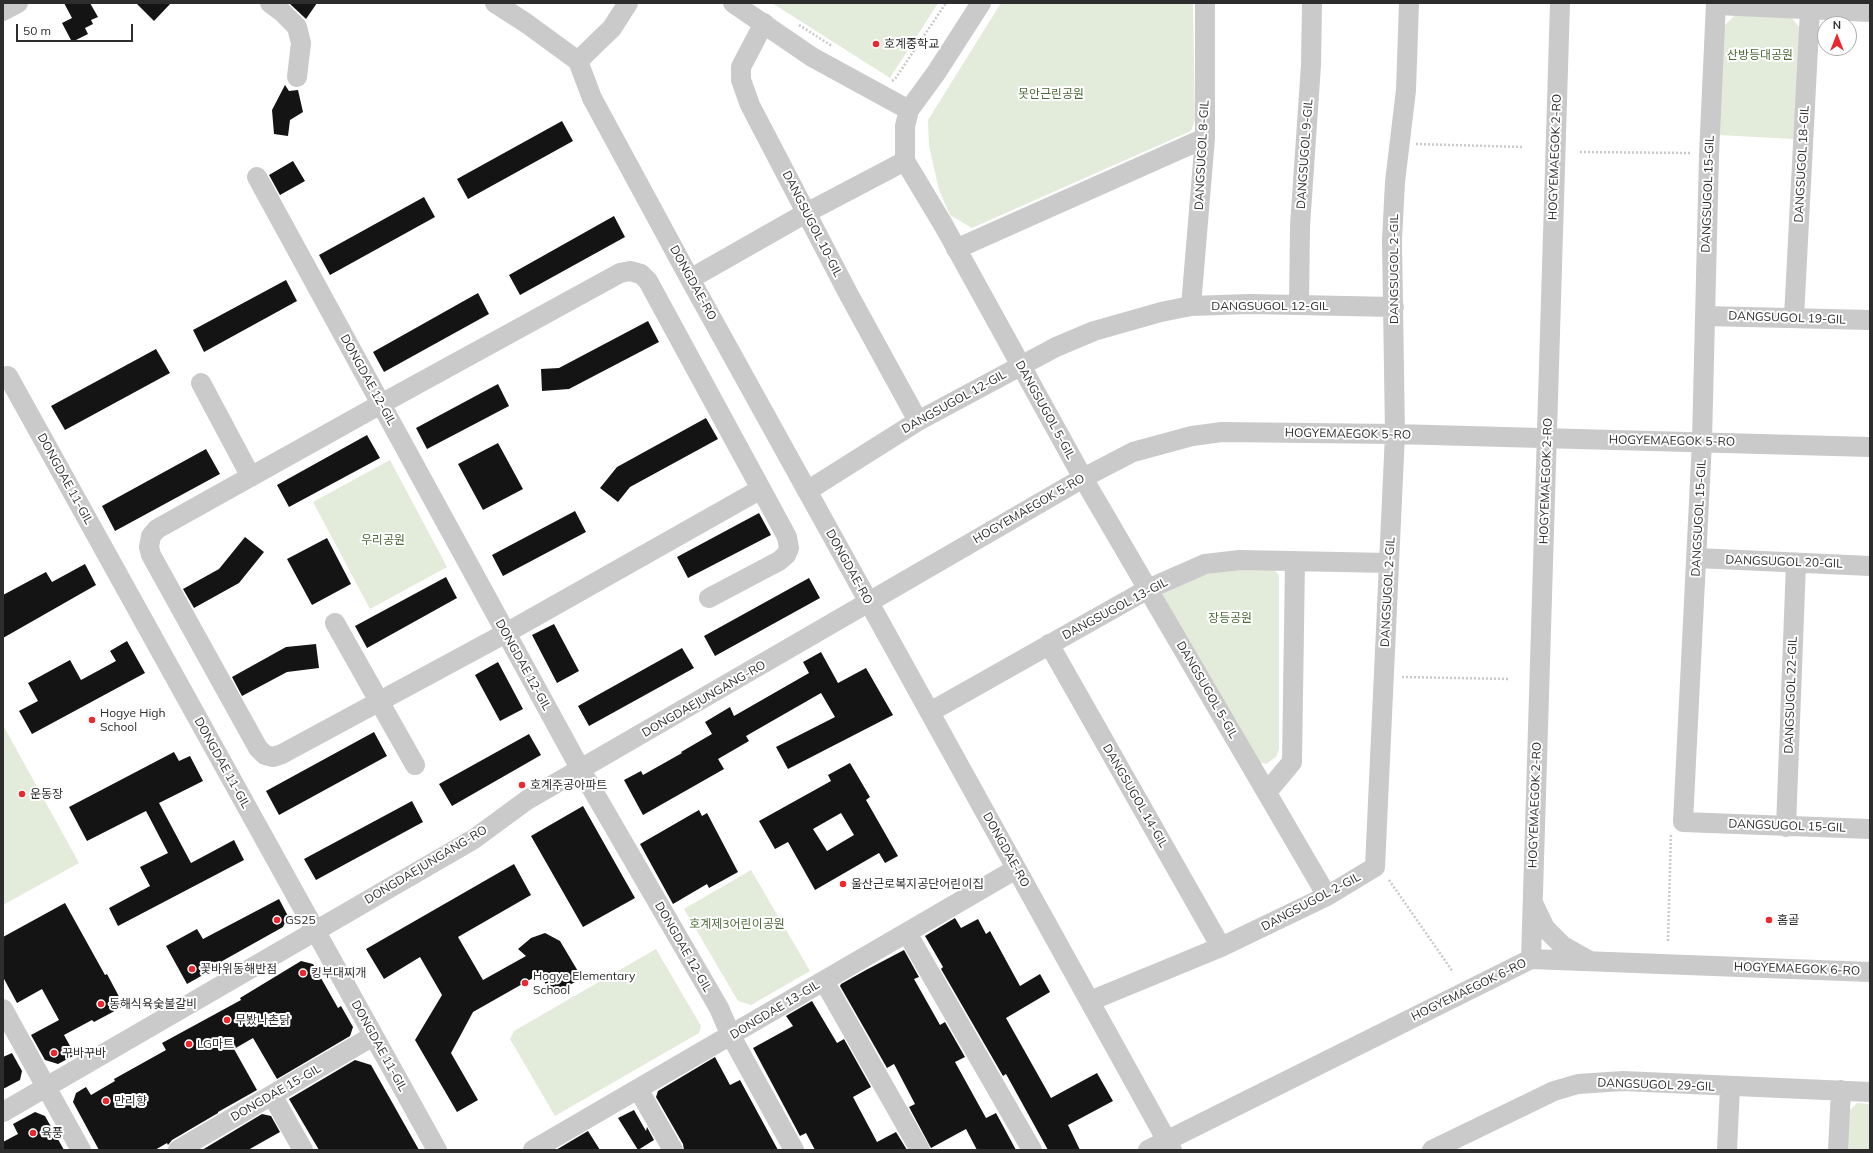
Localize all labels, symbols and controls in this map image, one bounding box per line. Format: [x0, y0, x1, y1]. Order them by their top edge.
scale bar [18, 16, 135, 42]
north arrow [1817, 16, 1857, 56]
text: N [1833, 18, 1841, 32]
text: 50 m [23, 23, 51, 38]
place label: 호계중학교 [884, 37, 939, 51]
marker: 호계중학교 [871, 39, 881, 49]
park label: 산방등대공원 [1727, 48, 1793, 62]
park label: 못안근린공원 [1018, 87, 1084, 101]
street label: HOGYEMAEGOK 2-RO [1546, 94, 1564, 220]
street label: DANGSUGOL 9-GIL [1294, 99, 1316, 209]
street label: DANGSUGOL 8-GIL [1192, 100, 1212, 210]
street label: DANGSUGOL 18-GIL [1792, 105, 1812, 223]
street label: DANGSUGOL 15-GIL [1699, 135, 1717, 253]
street label: DANGSUGOL 10-GIL [779, 168, 845, 280]
street label: DANGSUGOL 2-GIL [1387, 214, 1401, 324]
street label: DONGDAE-RO [667, 243, 719, 323]
street label: DANGSUGOL 12-GIL [1211, 299, 1329, 313]
street label: DANGSUGOL 19-GIL [1728, 309, 1846, 327]
street label: DONGDAE 12-GIL [337, 332, 399, 428]
street label: DANGSUGOL 5-GIL [1012, 358, 1078, 462]
street label: DANGSUGOL 12-GIL [899, 367, 1009, 437]
street label: HOGYEMAEGOK 2-RO [1537, 418, 1555, 544]
street label: HOGYEMAEGOK 5-RO [1285, 426, 1411, 442]
street label: DONGDAE 11-GIL [34, 431, 96, 527]
street label: HOGYEMAEGOK 5-RO [1609, 433, 1735, 449]
street label: DANGSUGOL 15-GIL [1689, 459, 1709, 577]
street label: HOGYEMAEGOK 5-RO [971, 471, 1087, 547]
street label: DONGDAE-RO [823, 527, 875, 607]
park label: 우리공원 [361, 533, 405, 547]
street label: DANGSUGOL 2-GIL [1378, 537, 1398, 647]
street label: DANGSUGOL 20-GIL [1725, 553, 1843, 571]
street label: DANGSUGOL 13-GIL [1060, 575, 1170, 643]
park label: 장등공원 [1208, 611, 1252, 625]
street label: DONGDAE 12-GIL [492, 617, 554, 713]
street label: DANGSUGOL 22-GIL [1782, 636, 1800, 754]
street label: DANGSUGOL 5-GIL [1173, 639, 1241, 741]
street label: DONGDAEJUNGANG-RO [640, 658, 768, 740]
place label: Hogye High School [100, 706, 166, 734]
marker: Hogye High School [87, 715, 97, 725]
street label: DONGDAE 11-GIL [191, 715, 253, 811]
street label: DANGSUGOL 14-GIL [1099, 742, 1171, 850]
street label: HOGYEMAEGOK 2-RO [1526, 742, 1544, 868]
place label: 호계주공아파트 [530, 778, 607, 792]
marker: 호계주공아파트 [517, 780, 527, 790]
place label: 운동장 [30, 787, 63, 801]
marker: 운동장 [17, 789, 27, 799]
street label: DONGDAE-RO [980, 810, 1032, 890]
street label: DANGSUGOL 15-GIL [1728, 817, 1846, 835]
street label: DONGDAEJUNGANG-RO [362, 823, 490, 907]
street label: DANGSUGOL 2-GIL [1259, 870, 1363, 934]
place label: 울산근로복지공단어린이집 [851, 877, 983, 891]
marker: 울산근로복지공단어린이집 [838, 879, 848, 889]
street label: DONGDAE 12-GIL [651, 899, 715, 995]
place label: GS25 [285, 913, 316, 927]
place label: 홈골 [1777, 913, 1799, 927]
marker: GS25 [272, 915, 282, 925]
marker: 홈골 [1764, 915, 1774, 925]
park label: 호계제3어린이공원 [689, 917, 785, 931]
street label: HOGYEMAEGOK 6-RO [1409, 956, 1529, 1024]
street label: HOGYEMAEGOK 6-RO [1734, 960, 1860, 978]
place label: 꽃바위동해반점 [200, 962, 277, 976]
marker: 꽃바위동해반점 [187, 964, 197, 974]
place label: 킹부대찌개 [311, 966, 366, 980]
marker: 킹부대찌개 [298, 968, 308, 978]
place label: Hogye Elementary School [533, 969, 635, 997]
marker: Hogye Elementary School [520, 978, 530, 988]
street label: DONGDAE 13-GIL [728, 978, 822, 1042]
place label: 동해식육숯불갈비 [109, 997, 197, 1011]
street label: DONGDAE 11-GIL [348, 998, 410, 1094]
marker: 동해식육숯불갈비 [96, 999, 106, 1009]
place label: 무봤나촌닭 [235, 1013, 290, 1027]
marker: 무봤나촌닭 [222, 1015, 232, 1025]
place label: LG마트 [197, 1037, 234, 1051]
marker: LG마트 [184, 1039, 194, 1049]
place label: 꾸바꾸바 [62, 1046, 106, 1060]
marker: 꾸바꾸바 [49, 1048, 59, 1058]
street label: DONGDAE 15-GIL [228, 1061, 324, 1125]
street label: DANGSUGOL 29-GIL [1597, 1076, 1715, 1094]
place label: 만리향 [114, 1094, 147, 1108]
marker: 만리향 [101, 1096, 111, 1106]
place label: 육풍 [41, 1126, 63, 1140]
marker: 육풍 [28, 1128, 38, 1138]

